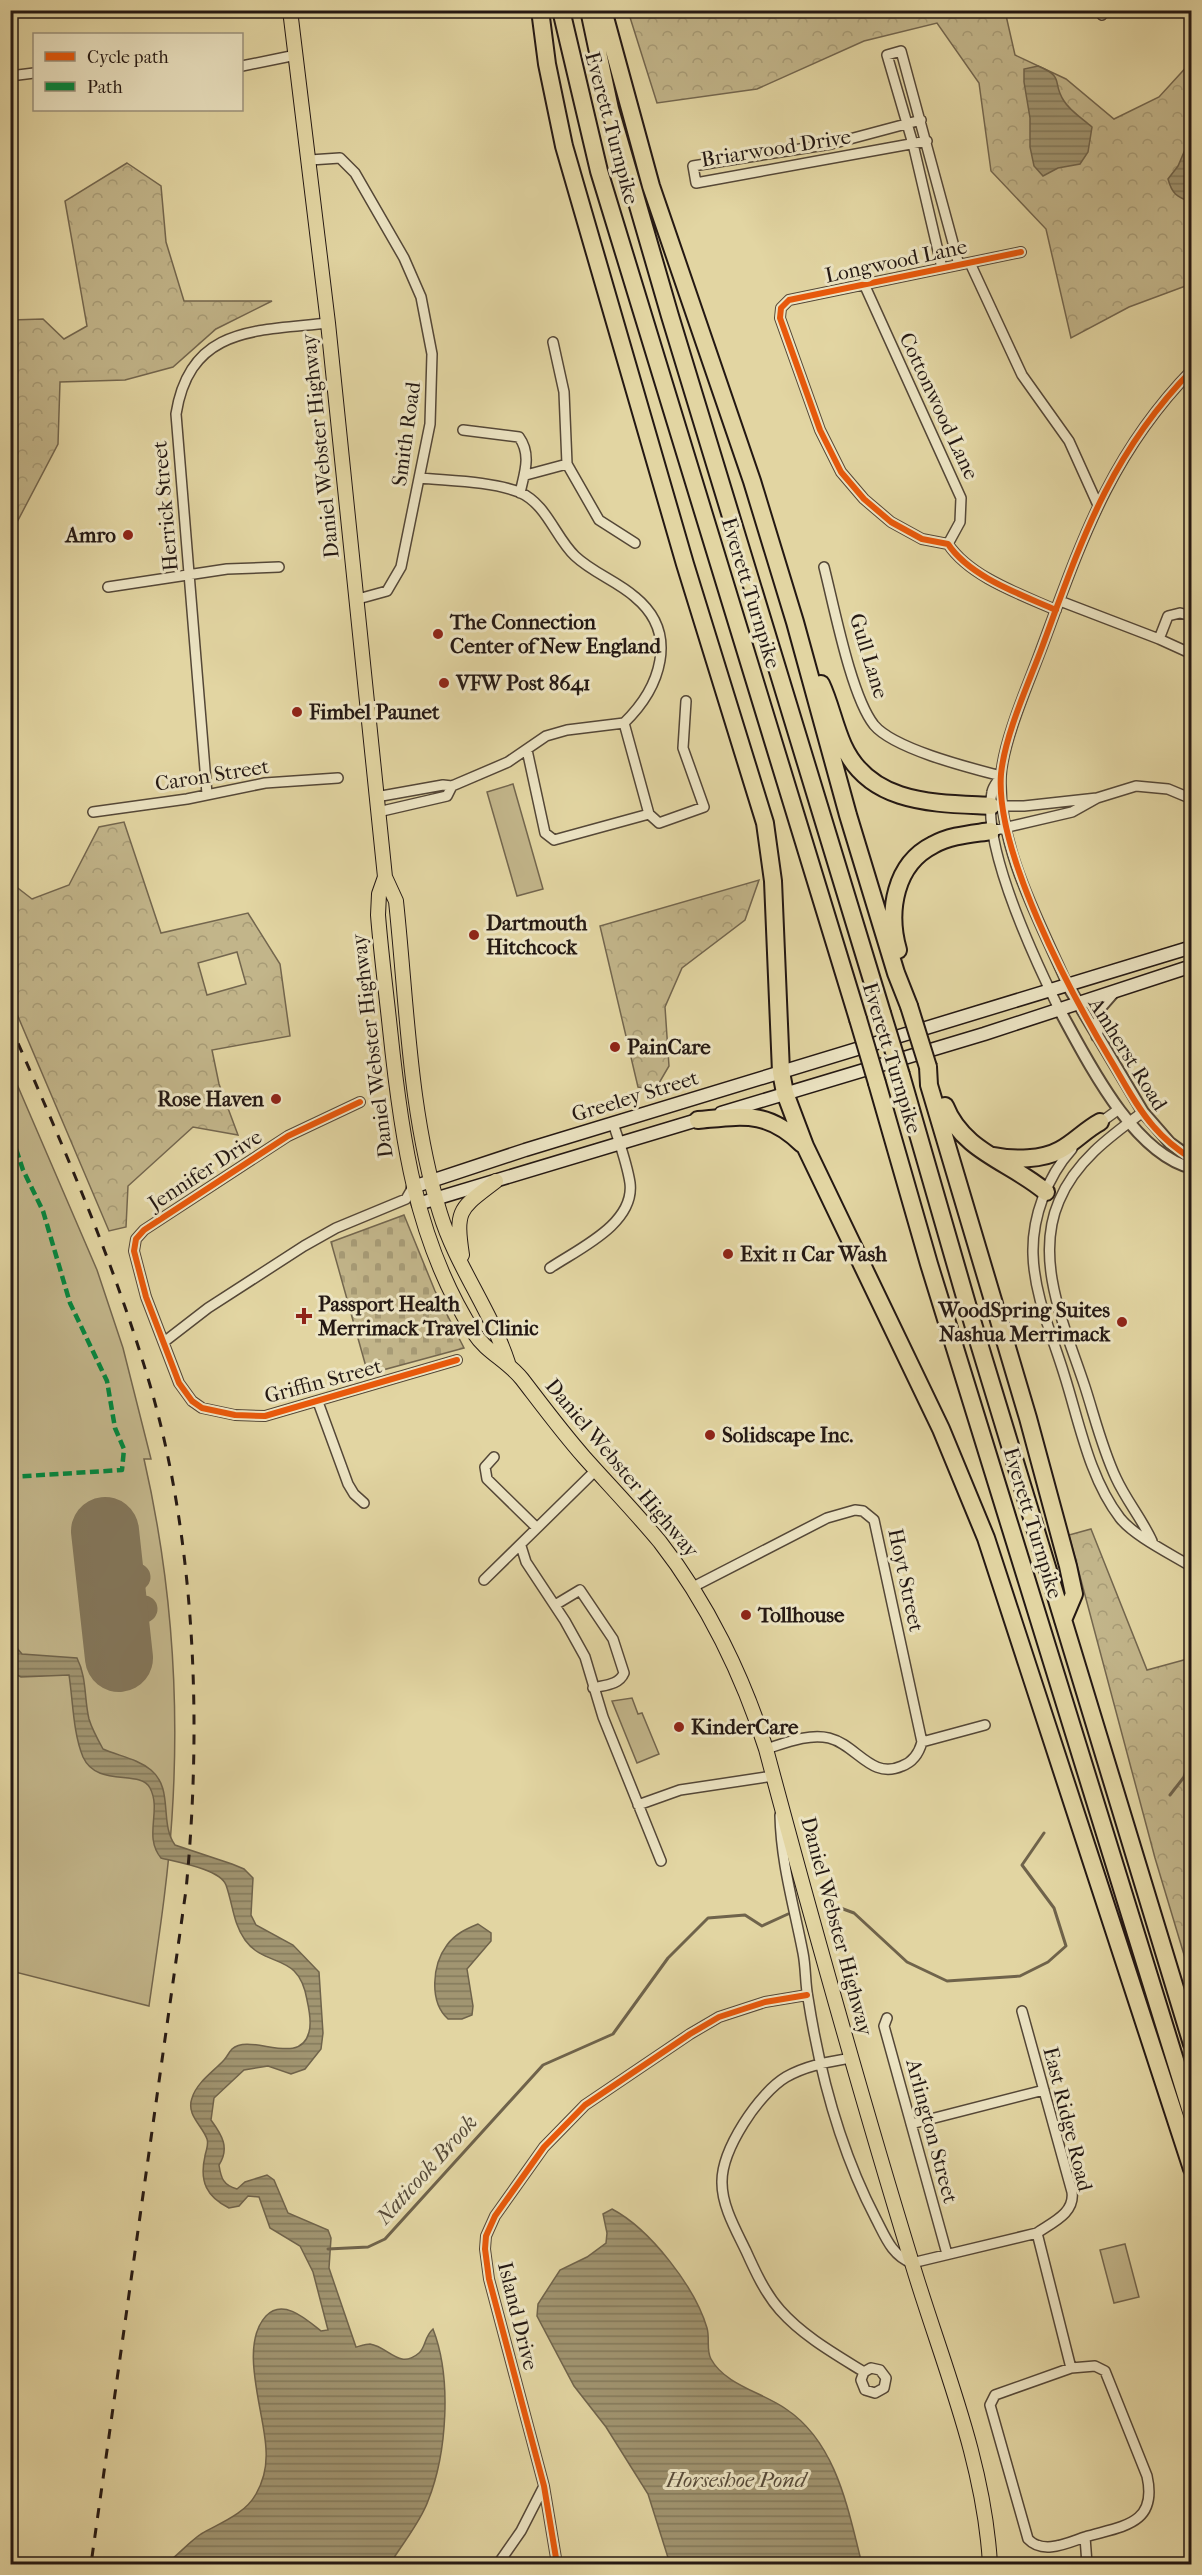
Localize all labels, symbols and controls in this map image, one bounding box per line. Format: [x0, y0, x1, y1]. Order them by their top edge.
legend [33, 33, 243, 111]
text: Cycle path [87, 47, 168, 68]
street label: Everett Turnpike [580, 49, 644, 207]
text: Path [87, 77, 123, 98]
street label: Briarwood Drive [699, 124, 853, 172]
street label: Longwood Lane [823, 234, 969, 288]
street label: Cottonwood Lane [894, 329, 984, 483]
street label: Daniel Webster Highway [296, 332, 344, 559]
street label: Smith Road [387, 380, 425, 488]
street label: Herrick Street [147, 439, 183, 572]
street label: Everett Turnpike [717, 515, 785, 671]
place label: Amro [63, 523, 116, 547]
marker: Amro [121, 528, 135, 542]
place label: The Connection Center of New England [449, 610, 662, 658]
street label: Gull Lane [845, 611, 893, 701]
marker: The Connection Center of New England [431, 627, 445, 641]
place label: VFW Post 8641 [455, 671, 590, 696]
marker: VFW Post 8641 [437, 676, 451, 690]
place label: Fimbel Paunet [308, 700, 440, 724]
marker: Fimbel Paunet [290, 705, 304, 719]
street label: Caron Street [153, 754, 271, 796]
place label: Dartmouth Hitchcock [486, 911, 587, 959]
marker: Dartmouth Hitchcock [467, 928, 481, 942]
street label: Daniel Webster Highway [346, 932, 398, 1159]
street label: Everett Turnpike [858, 980, 926, 1136]
street label: Amherst Road [1083, 992, 1173, 1115]
place label: PainCare [627, 1035, 711, 1059]
marker: PainCare [608, 1040, 622, 1054]
street label: Greeley Street [569, 1065, 702, 1127]
place label: Rose Haven [157, 1087, 265, 1111]
marker: Rose Haven [269, 1092, 283, 1106]
street label: Jennifer Drive [142, 1124, 266, 1217]
place label: Exit 11 Car Wash [740, 1242, 887, 1266]
marker: Exit 11 Car Wash [721, 1247, 735, 1261]
place label: Passport Health Merrimack Travel Clinic [317, 1292, 538, 1340]
place label: WoodSpring Suites Nashua Merrimack [938, 1298, 1111, 1346]
marker: Passport Health Merrimack Travel Clinic [295, 1307, 313, 1325]
marker: WoodSpring Suites Nashua Merrimack [1115, 1315, 1129, 1329]
street label: Griffin Street [262, 1354, 385, 1408]
street label: Daniel Webster Highway [540, 1374, 704, 1563]
place label: Solidscape Inc. [722, 1423, 853, 1447]
marker: Solidscape Inc. [703, 1428, 717, 1442]
street label: Everett Turnpike [999, 1445, 1067, 1601]
street label: Hoyt Street [883, 1526, 929, 1634]
place label: Tollhouse [757, 1603, 845, 1627]
marker: Tollhouse [739, 1608, 753, 1622]
place label: KinderCare [691, 1715, 799, 1739]
marker: KinderCare [672, 1720, 686, 1734]
street label: Daniel Webster Highway [796, 1814, 878, 2039]
street label: East Ridge Road [1038, 2044, 1098, 2194]
street label: Arlington Street [901, 2055, 963, 2206]
water label: Naticook Brook [370, 2110, 483, 2230]
street label: Island Drive [493, 2259, 543, 2373]
water label: Horseshoe Pond [665, 2467, 809, 2493]

